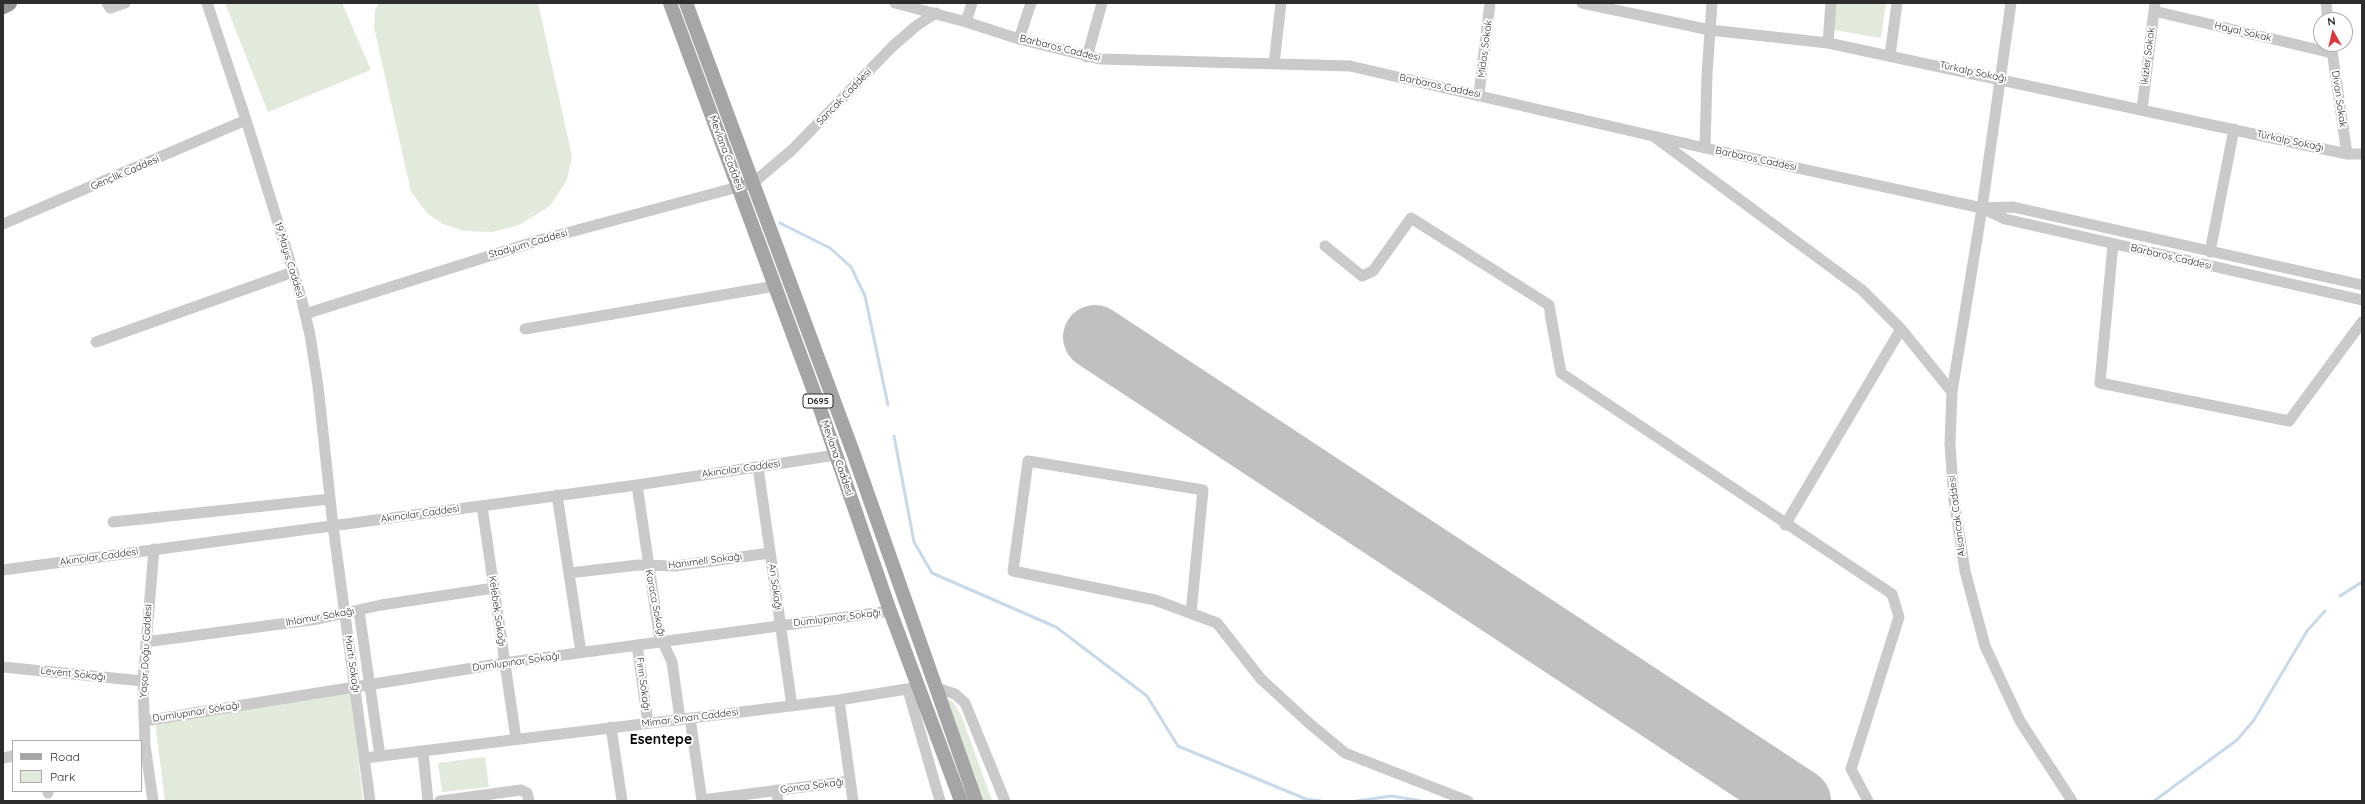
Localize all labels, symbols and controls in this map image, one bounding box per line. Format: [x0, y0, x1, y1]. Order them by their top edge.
north arrow [2313, 12, 2353, 52]
text: N [2326, 14, 2336, 29]
street label: Midas Sokak [1475, 19, 1495, 79]
street label: Hayal Sokak [2213, 20, 2273, 44]
street label: İkizler Sokak [2139, 27, 2157, 85]
street label: Barbaros Caddesi [1018, 32, 1102, 64]
street label: Türkalp Sokağı [1938, 59, 2008, 85]
street label: Sancak Caddesi [814, 66, 874, 128]
street label: Divan Sokak [2329, 70, 2349, 128]
street label: Barbaros Caddesi [1398, 72, 1482, 100]
street label: Mevlana Caddesi [706, 114, 746, 192]
street label: Türkalp Sokağı [2255, 128, 2325, 154]
street label: Barbaros Caddesi [1714, 145, 1798, 173]
street label: Gençlik Caddesi [89, 153, 161, 193]
street label: 19 Mayıs Caddesi [272, 221, 306, 299]
street label: Stadyum Caddesi [487, 227, 569, 261]
street label: Barbaros Caddesi [2129, 242, 2213, 272]
road number: D695 [803, 394, 833, 408]
street label: Mevlana Caddesi [818, 419, 856, 497]
street label: Akıncılar Caddesi [701, 458, 781, 480]
street label: Alsancak Caddesi [1946, 475, 1968, 557]
street label: Akıncılar Caddesi [380, 503, 460, 525]
street label: Akıncılar Caddesi [59, 546, 139, 568]
street label: Hanımeli Sokağı [667, 551, 743, 571]
street label: Arı Sokağı [766, 563, 784, 611]
street label: Karaca Sokağı [643, 568, 667, 638]
street label: Kelebek Sokağı [486, 575, 508, 647]
street label: Yaşar Doğu Caddesi [138, 604, 154, 698]
street label: Ihlamur Sokağı [285, 605, 355, 629]
street label: Dumlupınar Sokağı [793, 607, 881, 629]
street label: Martı Sokağı [342, 635, 362, 693]
street label: Dumlupınar Sokağı [472, 650, 560, 674]
street label: Fırın Sokağı [633, 657, 653, 711]
street label: Levent Sokağı [40, 665, 106, 683]
street label: Dumlupınar Sokağı [152, 699, 240, 725]
street label: Mimar Sinan Caddesi [641, 706, 739, 730]
district label: Esentepe [630, 732, 692, 748]
legend [12, 740, 142, 792]
text: Road [50, 749, 80, 764]
text: Park [50, 769, 75, 784]
street label: Gonca Sokağı [779, 776, 845, 796]

